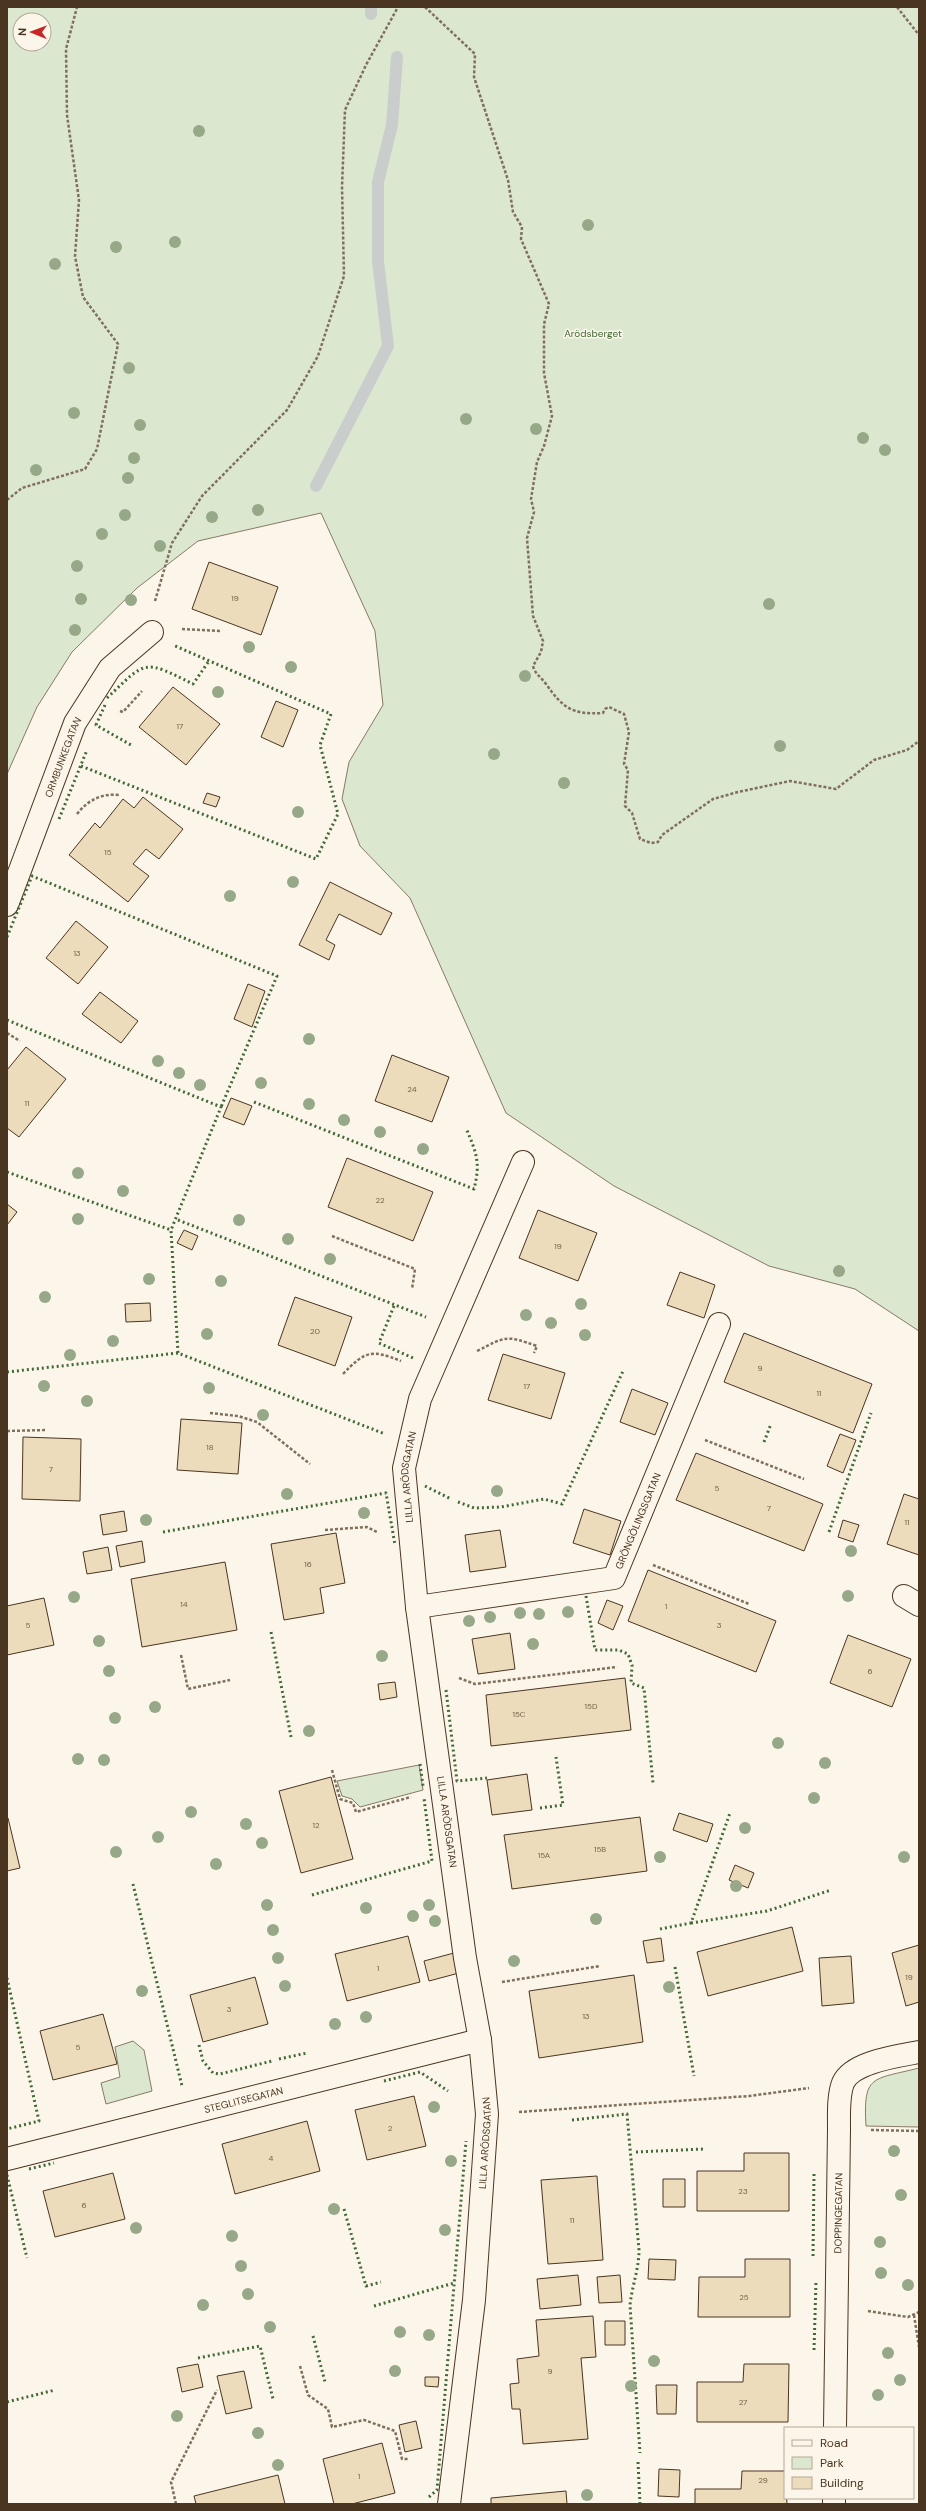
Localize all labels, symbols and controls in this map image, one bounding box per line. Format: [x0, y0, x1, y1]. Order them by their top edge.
north arrow [12, 12, 52, 52]
text: N [15, 28, 29, 36]
park label: Arödsberget [564, 327, 622, 340]
house number: 19 [231, 593, 239, 603]
street label: ORMBUNKEGATAN [41, 714, 84, 799]
house number: 17 [177, 721, 183, 731]
house number: 15 [104, 847, 112, 857]
house number: 13 [73, 948, 81, 958]
house number: 24 [407, 1084, 417, 1094]
house number: 11 [25, 1098, 30, 1108]
house number: 22 [375, 1195, 385, 1205]
house number: 19 [554, 1241, 562, 1251]
house number: 20 [310, 1326, 321, 1336]
house number: 9 [757, 1363, 763, 1373]
house number: 17 [524, 1381, 530, 1391]
house number: 11 [817, 1388, 822, 1398]
street label: LILLA ARÖDSGATAN [398, 1430, 419, 1523]
house number: 18 [206, 1442, 214, 1452]
house number: 7 [49, 1464, 53, 1474]
street label: GRÖNGÖLINGSGATAN [612, 1471, 663, 1571]
house number: 5 [715, 1483, 720, 1493]
house number: 7 [767, 1503, 771, 1513]
house number: 11 [905, 1517, 910, 1527]
house number: 16 [304, 1559, 312, 1569]
house number: 14 [180, 1599, 188, 1609]
house number: 1 [665, 1601, 667, 1611]
house number: 5 [26, 1620, 31, 1630]
house number: 3 [717, 1620, 722, 1630]
house number: 6 [867, 1666, 873, 1676]
house number: 15D [585, 1701, 598, 1711]
house number: 15C [512, 1709, 526, 1719]
street label: LILLA ARÖDSGATAN [434, 1775, 460, 1869]
house number: 12 [312, 1820, 320, 1830]
house number: 15B [594, 1844, 606, 1854]
house number: 15A [538, 1850, 551, 1860]
house number: 1 [377, 1963, 379, 1973]
house number: 19 [905, 1972, 913, 1982]
house number: 3 [227, 2004, 232, 2014]
house number: 13 [582, 2011, 590, 2021]
house number: 5 [76, 2042, 81, 2052]
street label: STEGLITSEGATAN [203, 2083, 285, 2116]
street label: LILLA ARÖDSGATAN [475, 2096, 494, 2189]
house number: 2 [388, 2123, 393, 2133]
house number: 4 [269, 2153, 274, 2163]
street label: DOPPINGEGATAN [831, 2173, 845, 2253]
house number: 23 [738, 2186, 748, 2196]
house number: 6 [81, 2200, 87, 2210]
house number: 11 [570, 2215, 575, 2225]
house number: 25 [739, 2292, 749, 2302]
house number: 9 [547, 2366, 553, 2376]
house number: 27 [739, 2397, 747, 2407]
legend [784, 2427, 914, 2499]
text: Road [820, 2435, 848, 2451]
text: Park [820, 2455, 844, 2471]
house number: 1 [358, 2471, 360, 2481]
house number: 29 [758, 2475, 768, 2485]
text: Building [820, 2475, 864, 2491]

